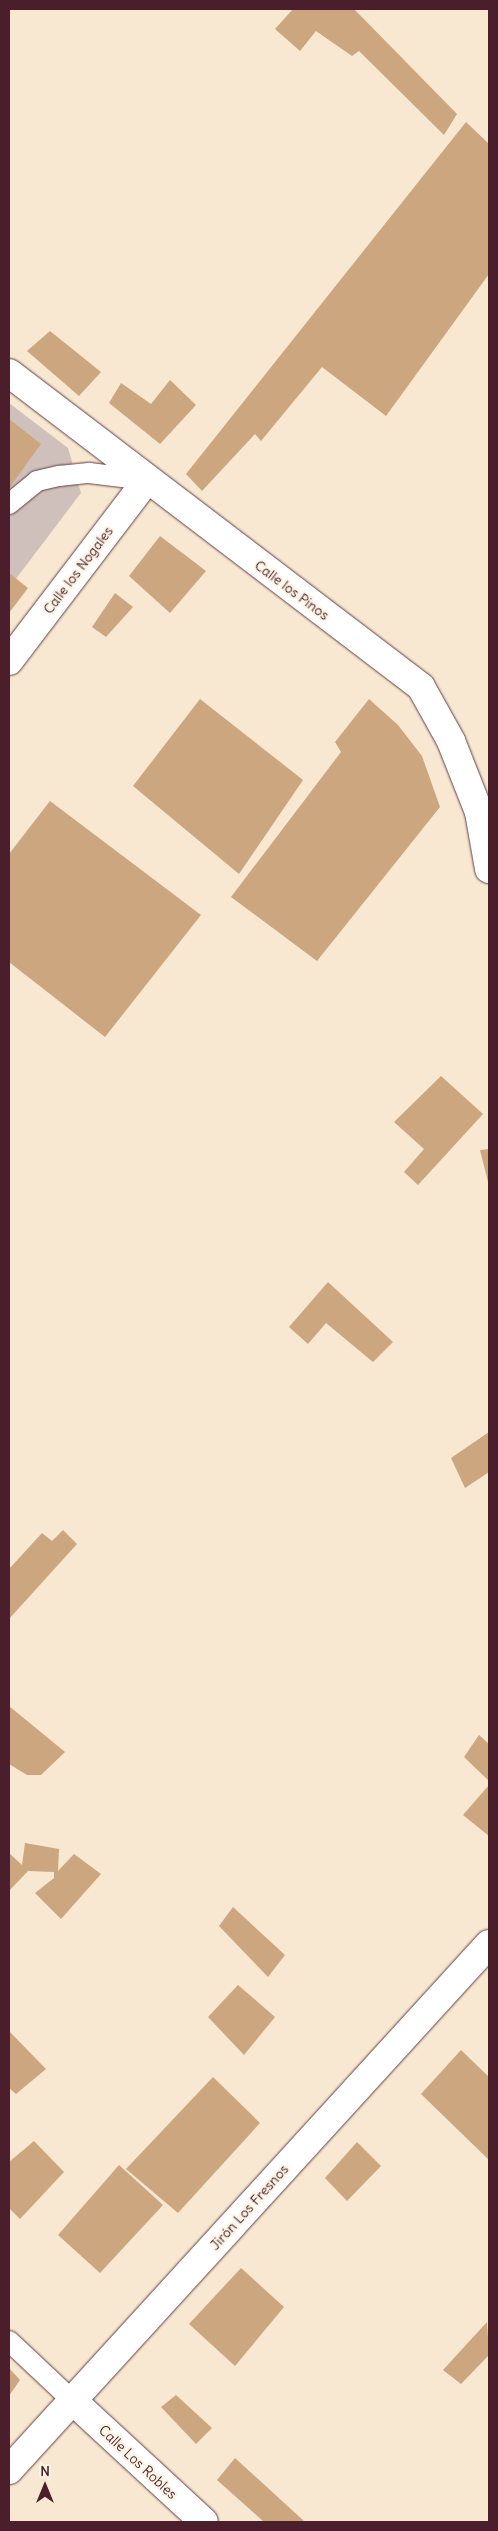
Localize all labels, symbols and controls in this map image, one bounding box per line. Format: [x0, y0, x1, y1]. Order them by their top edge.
street label: Calle los Nogales [40, 523, 116, 617]
street label: Calle los Pinos [251, 557, 333, 623]
street label: Jirón Los Fresnos [206, 2161, 292, 2253]
street label: Calle Los Robles [95, 2422, 181, 2502]
north arrow [20, 2461, 70, 2511]
text: N [40, 2462, 50, 2480]

